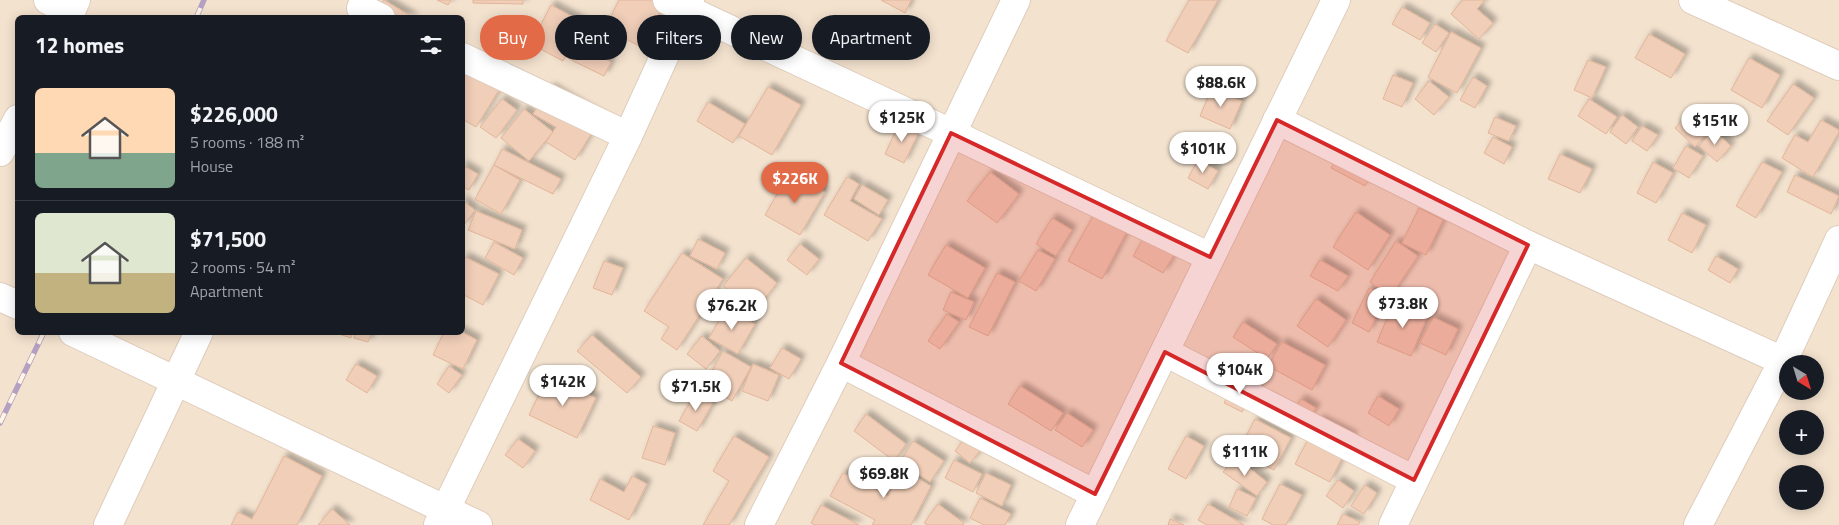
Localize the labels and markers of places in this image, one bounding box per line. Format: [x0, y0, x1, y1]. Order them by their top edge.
pin: $88.6K [1180, 66, 1262, 108]
pin: $125K [867, 100, 937, 143]
pin: $151K [1680, 104, 1750, 146]
pin: $101K [1168, 132, 1238, 174]
pin: $226K [760, 162, 830, 204]
pin: $73.8K [1362, 286, 1444, 329]
pin: $76.2K [691, 288, 773, 331]
pin: $104K [1205, 352, 1275, 395]
pin: $142K [528, 364, 598, 407]
pin: $71.5K [655, 370, 737, 412]
pin: $111K [1210, 434, 1280, 477]
pin: $69.8K [843, 456, 925, 499]

